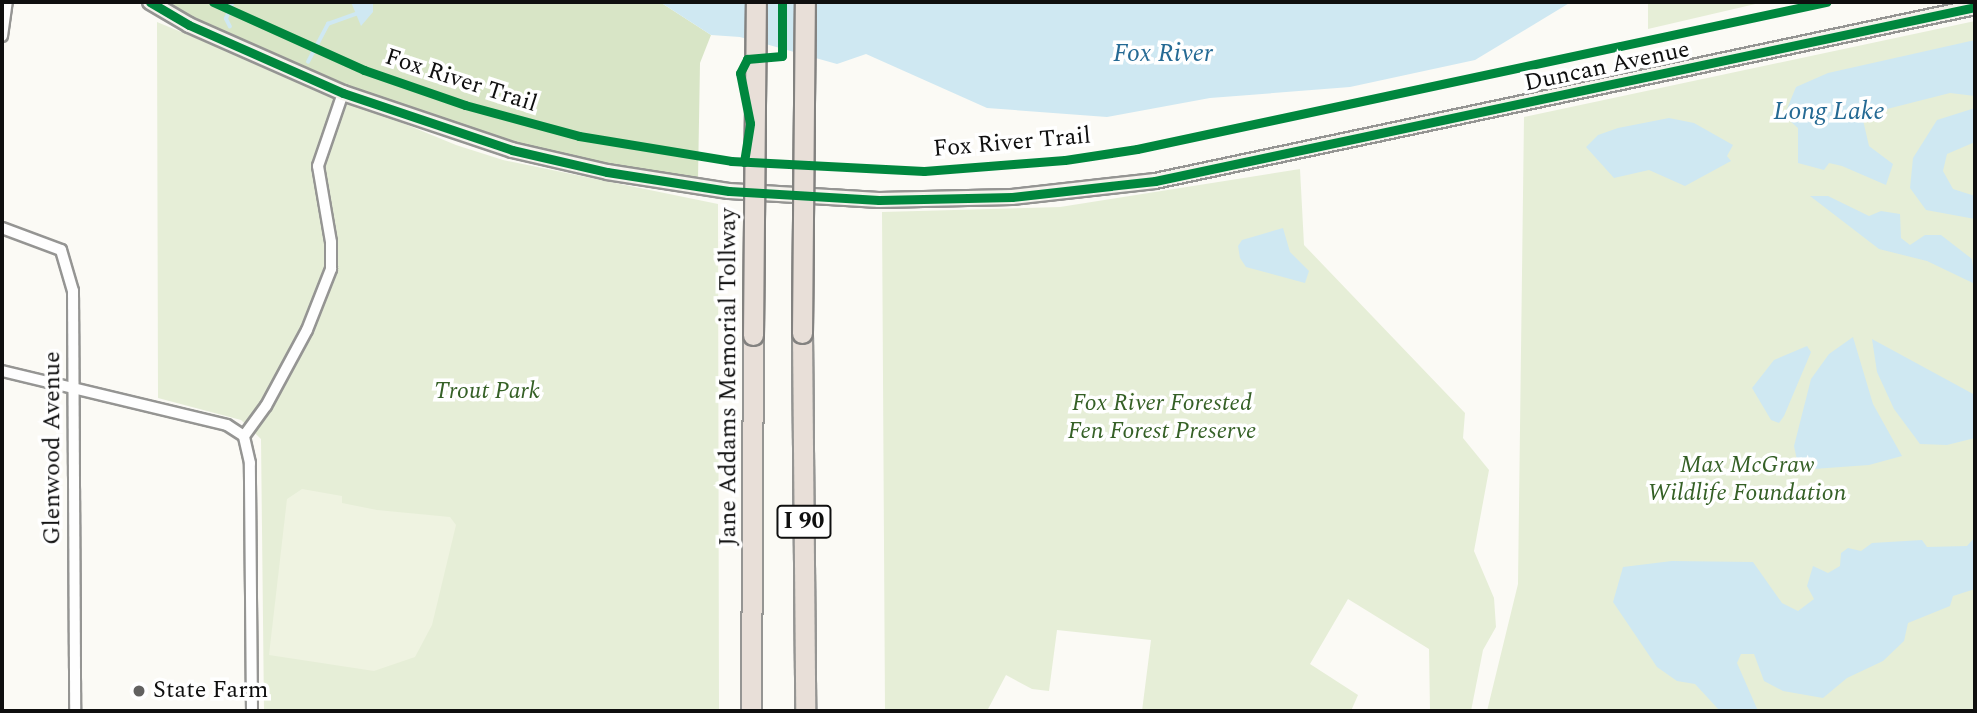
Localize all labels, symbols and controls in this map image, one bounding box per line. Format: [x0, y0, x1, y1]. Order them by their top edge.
street label: Duncan Avenue [1522, 35, 1692, 99]
water label: Fox River [1113, 38, 1213, 70]
street label: Fox River Trail [381, 43, 541, 119]
water label: Long Lake [1773, 96, 1885, 128]
street label: Fox River Trail [932, 122, 1092, 164]
street label: Jane Addams Memorial Tollway [715, 208, 743, 546]
street label: Glenwood Avenue [39, 351, 67, 545]
park label: Trout Park [434, 378, 540, 406]
park label: Fox River Forested Fen Forest Preserve [1068, 390, 1256, 446]
park label: Max McGraw Wildlife Foundation [1648, 452, 1846, 508]
road number: I 90 [776, 502, 832, 542]
place label: State Farm [153, 677, 268, 705]
marker: State Farm [131, 683, 147, 699]

